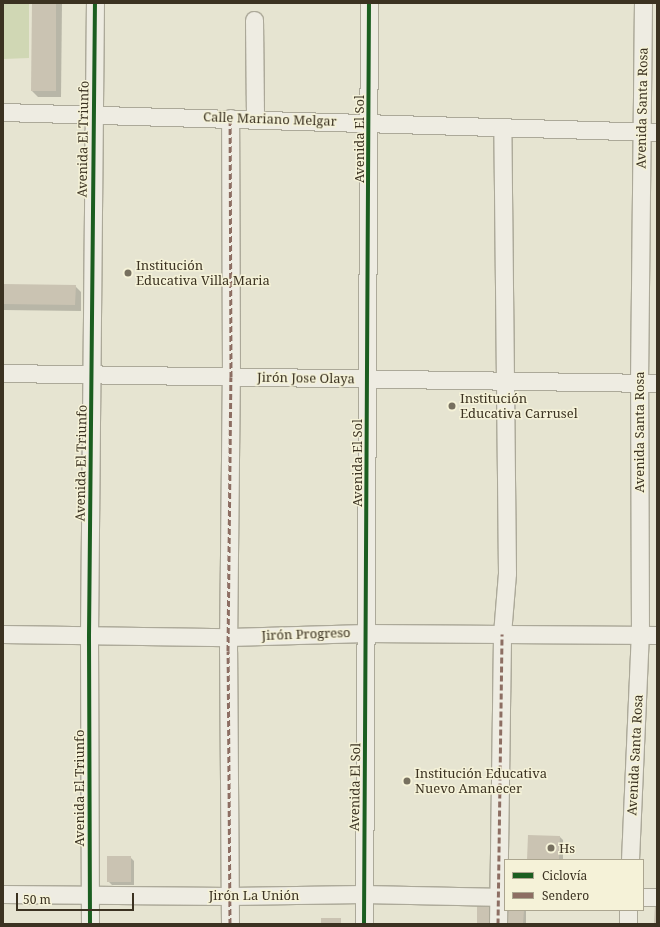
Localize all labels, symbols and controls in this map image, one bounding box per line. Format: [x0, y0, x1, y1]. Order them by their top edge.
street label: Avenida Santa Rosa [633, 47, 651, 169]
street label: Avenida El Triunfo [74, 80, 92, 198]
street label: Avenida El Sol [351, 95, 367, 183]
street label: Calle Mariano Melgar [203, 109, 337, 129]
place label: Institución Educativa Villa Maria [136, 258, 270, 289]
marker: Institución Educativa Villa Maria [123, 268, 133, 278]
street label: Jirón Jose Olaya [257, 369, 355, 387]
street label: Avenida Santa Rosa [631, 371, 647, 493]
place label: Institución Educativa Carrusel [460, 391, 578, 422]
marker: Institución Educativa Carrusel [447, 401, 457, 411]
street label: Avenida El Triunfo [72, 404, 90, 522]
street label: Avenida El Sol [349, 419, 365, 507]
street label: Jirón Progreso [261, 625, 351, 643]
street label: Avenida Santa Rosa [624, 694, 646, 816]
street label: Avenida El Triunfo [71, 730, 87, 846]
street label: Avenida El Sol [346, 743, 364, 831]
place label: Institución Educativa Nuevo Amanecer [415, 766, 547, 797]
marker: Institución Educativa Nuevo Amanecer [402, 776, 412, 786]
place label: Hs [559, 840, 575, 856]
marker: Hs [546, 843, 556, 853]
legend [504, 859, 644, 911]
text: Ciclovía [542, 867, 587, 884]
scale bar [18, 885, 136, 911]
street label: Jirón La Unión [209, 887, 299, 903]
text: Sendero [542, 887, 589, 904]
text: 50 m [23, 891, 51, 908]

